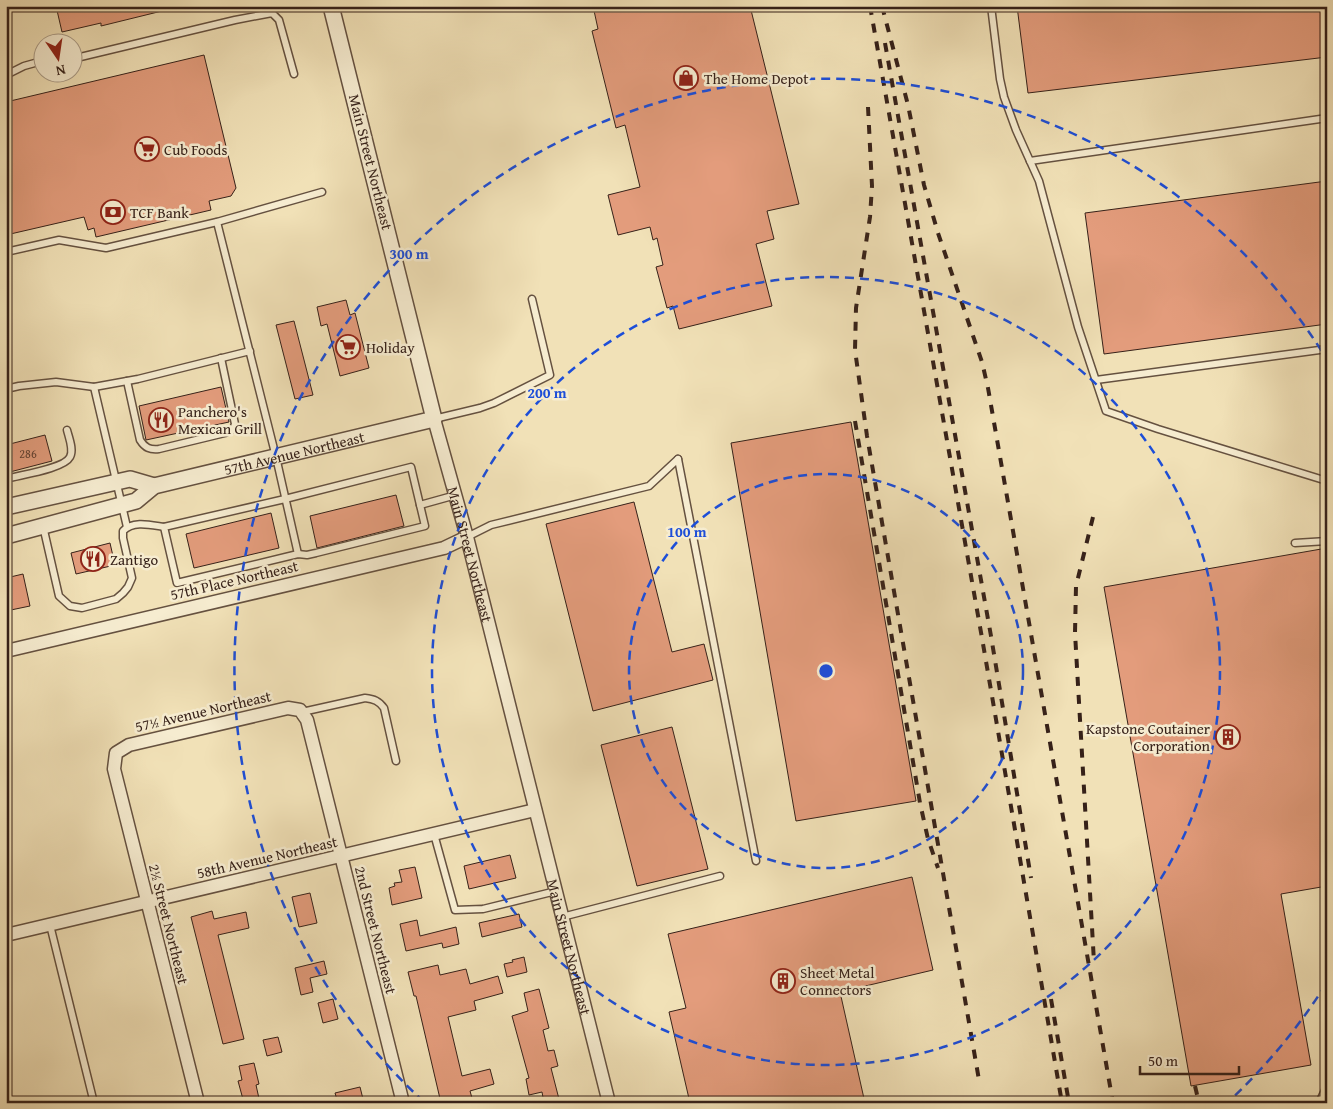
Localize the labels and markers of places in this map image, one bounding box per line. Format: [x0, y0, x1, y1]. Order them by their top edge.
shop icon: The Home Depot [673, 65, 699, 91]
place label: The Home Depot [704, 68, 809, 89]
supermarket icon: Cub Foods [134, 136, 160, 162]
place label: Cub Foods [164, 139, 227, 160]
bank icon: TCF Bank [100, 199, 126, 225]
place label: TCF Bank [130, 202, 189, 223]
supermarket icon: Holiday [335, 334, 361, 360]
place label: Holiday [366, 337, 415, 358]
place label: Panchero's Mexican Grill [178, 401, 262, 439]
restaurant icon: Panchero's Mexican Grill [148, 407, 174, 433]
restaurant icon: Zantigo [80, 546, 106, 572]
place label: Zantigo [110, 549, 158, 570]
centre of rings [817, 662, 835, 680]
place label: Kapstone Coutainer Corporation [1086, 718, 1211, 756]
building icon: Kapstone Coutainer Corporation [1215, 724, 1241, 750]
place label: Sheet Metal Connectors [800, 962, 874, 1000]
building icon: Sheet Metal Connectors [770, 968, 796, 994]

